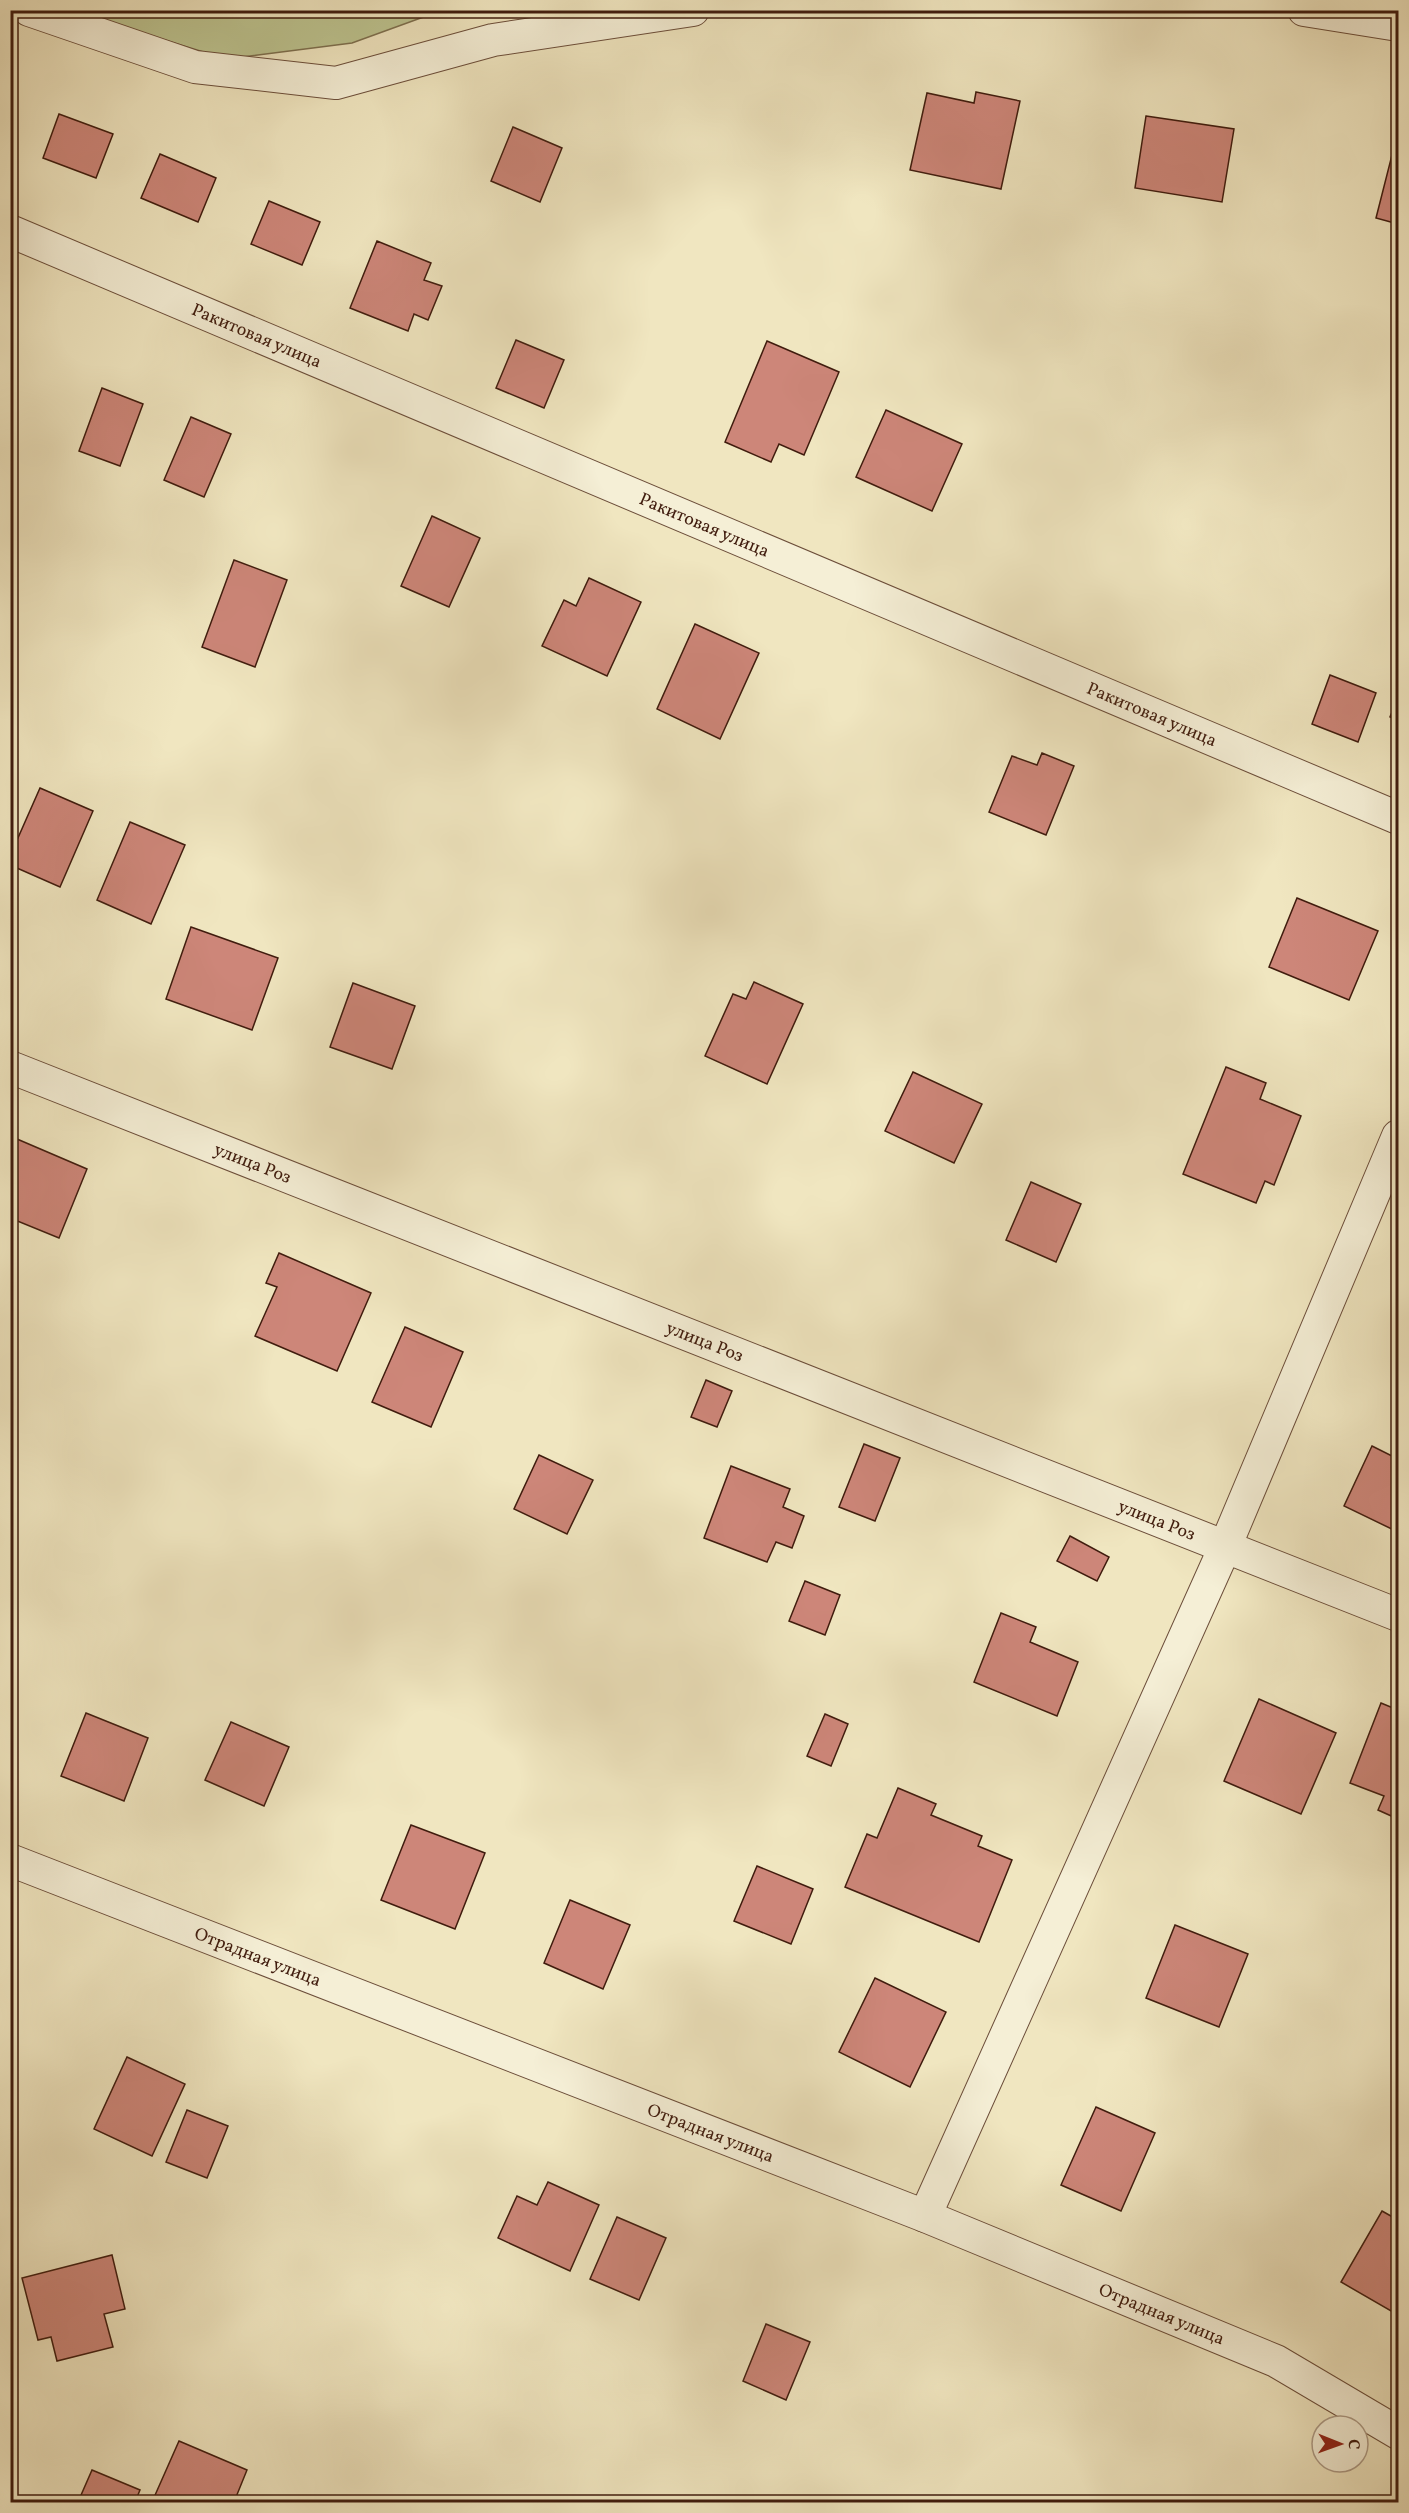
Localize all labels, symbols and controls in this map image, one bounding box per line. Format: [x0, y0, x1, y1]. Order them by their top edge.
street label: Ракитовая улица [187, 298, 325, 375]
street label: Ракитовая улица [635, 487, 773, 565]
street label: Ракитовая улица [1082, 677, 1220, 754]
street label: улица Роз [210, 1138, 295, 1191]
street label: улица Роз [662, 1316, 747, 1369]
street label: улица Роз [1114, 1495, 1199, 1548]
street label: Отрадная улица [190, 1922, 325, 1994]
street label: Отрадная улица [643, 2098, 777, 2170]
street label: Отрадная улица [1094, 2278, 1228, 2352]
north arrow [1310, 2414, 1370, 2474]
text: С [1342, 2439, 1364, 2450]

